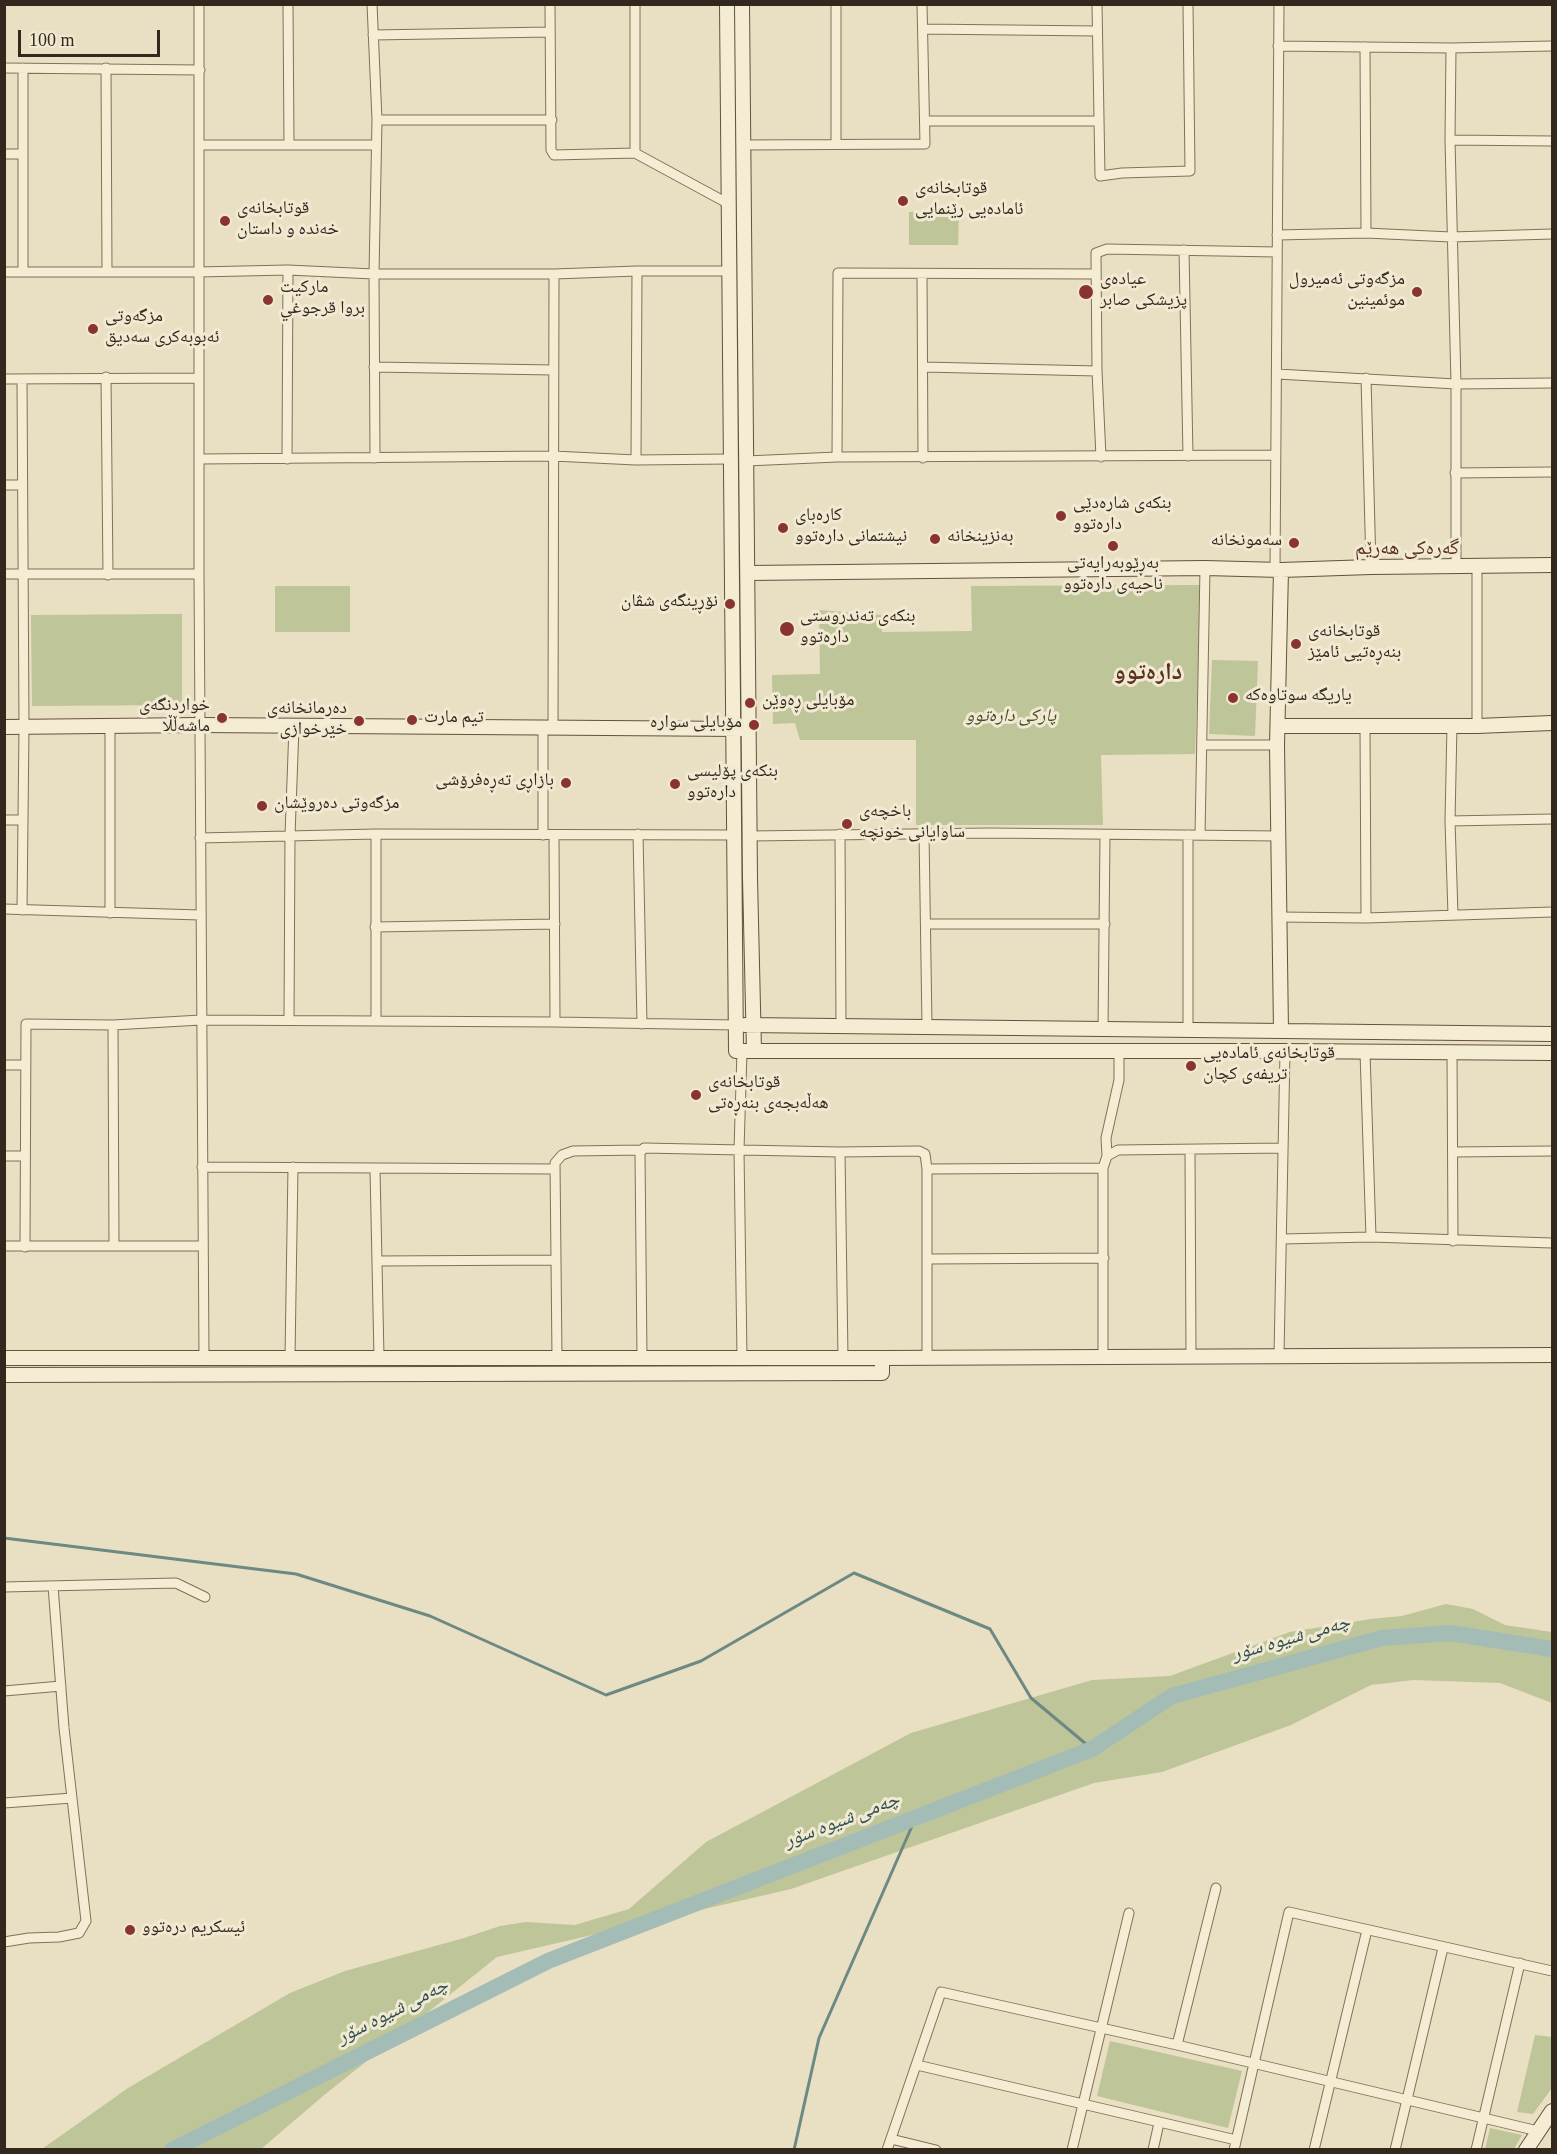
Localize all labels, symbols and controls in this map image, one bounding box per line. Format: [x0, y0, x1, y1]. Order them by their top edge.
scale bar [21, 18, 164, 56]
text: 100 m [29, 30, 75, 50]
place label: قوتابخانەی ئامادەیی رێنمایی [915, 180, 1023, 222]
marker: قوتابخانەی ئامادەیی رێنمایی [896, 194, 910, 208]
place label: قوتابخانەی خەندە و داستان [237, 200, 339, 242]
marker: قوتابخانەی خەندە و داستان [218, 214, 232, 228]
place label: عیادەی پزیشکی صابر [1100, 271, 1187, 314]
place label: مزگەوتی ئەمیرول موئمینین [1289, 271, 1405, 314]
place label: ماركيت بروا قرجوغي [280, 279, 365, 322]
marker: عیادەی پزیشکی صابر [1077, 283, 1095, 301]
marker: مزگەوتی ئەمیرول موئمینین [1410, 285, 1424, 299]
marker: ماركيت بروا قرجوغي [261, 293, 275, 307]
place label: مزگەوتی ئەبوبەکری سەدیق [105, 308, 220, 350]
marker: مزگەوتی ئەبوبەکری سەدیق [86, 322, 100, 336]
place label: بنکەی شارەدێی دارەتوو [1073, 495, 1171, 538]
place label: کارەبای نیشتمانی دارەتوو [795, 507, 907, 550]
marker: بنکەی شارەدێی دارەتوو [1054, 509, 1068, 523]
marker: کارەبای نیشتمانی دارەتوو [776, 521, 790, 535]
place label: بەنزینخانە [947, 528, 1013, 550]
marker: بەنزینخانە [928, 532, 942, 546]
place label: سەمونخانە [1211, 532, 1282, 554]
marker: سەمونخانە [1287, 536, 1301, 550]
marker: بەڕێوبەرایەتی ناحیەی دارەتوو [1106, 539, 1120, 553]
district label: گەرەکی هەرێم [1355, 539, 1459, 563]
place label: بەڕێوبەرایەتی ناحیەی دارەتوو [1063, 555, 1163, 598]
place label: نۆڕینگەی شڤان [621, 593, 718, 615]
marker: نۆڕینگەی شڤان [723, 597, 737, 611]
place label: بنکەی تەندروستی دارەتوو [800, 608, 916, 650]
marker: بنکەی تەندروستی دارەتوو [778, 620, 796, 638]
place label: قوتابخانەی بنەڕەتیی ئامێز [1308, 623, 1401, 666]
marker: قوتابخانەی بنەڕەتیی ئامێز [1289, 637, 1303, 651]
district label: دارەتوو [1114, 662, 1182, 690]
place label: یاریگە سوتاوەکە [1245, 687, 1352, 709]
marker: یاریگە سوتاوەکە [1226, 691, 1240, 705]
place label: مۆبایلی ڕەوێن [762, 692, 854, 714]
marker: مۆبایلی ڕەوێن [743, 696, 757, 710]
place label: خواردنگەی ماشەڵڵا [139, 697, 210, 740]
place label: دەرمانخانەی خێرخوازی [267, 700, 347, 742]
park label: پارکی دارەتوو [966, 708, 1056, 730]
place label: تیم مارت [424, 709, 484, 731]
marker: خواردنگەی ماشەڵڵا [215, 711, 229, 725]
marker: تیم مارت [405, 713, 419, 727]
marker: دەرمانخانەی خێرخوازی [352, 714, 366, 728]
place label: مۆبایلی سوارە [650, 714, 742, 736]
marker: مۆبایلی سوارە [747, 718, 761, 732]
place label: بنکەی پۆلیسی دارەتوو [687, 763, 778, 806]
place label: بازاڕی تەڕەفرۆشی [435, 772, 554, 794]
marker: بازاڕی تەڕەفرۆشی [559, 776, 573, 790]
marker: بنکەی پۆلیسی دارەتوو [668, 777, 682, 791]
place label: مزگەوتی دەروێشان [274, 795, 399, 817]
marker: مزگەوتی دەروێشان [255, 799, 269, 813]
place label: باخچەی ساوایانی خونچە [859, 803, 965, 846]
marker: باخچەی ساوایانی خونچە [840, 817, 854, 831]
place label: قوتابخانەی ئامادەیی تریفەی کچان [1203, 1045, 1335, 1088]
marker: قوتابخانەی ئامادەیی تریفەی کچان [1184, 1059, 1198, 1073]
place label: قوتابخانەی هەڵەبجەی بنەڕەتی [708, 1074, 829, 1116]
marker: قوتابخانەی هەڵەبجەی بنەڕەتی [689, 1088, 703, 1102]
water label: چەمی شیوە سۆر [1230, 1613, 1354, 1669]
water label: چەمی شیوە سۆر [782, 1790, 904, 1856]
place label: ئیسکریم درەتوو [142, 1919, 245, 1941]
marker: ئیسکریم درەتوو [123, 1923, 137, 1937]
water label: چەمی شیوە سۆر [334, 1976, 454, 2052]

